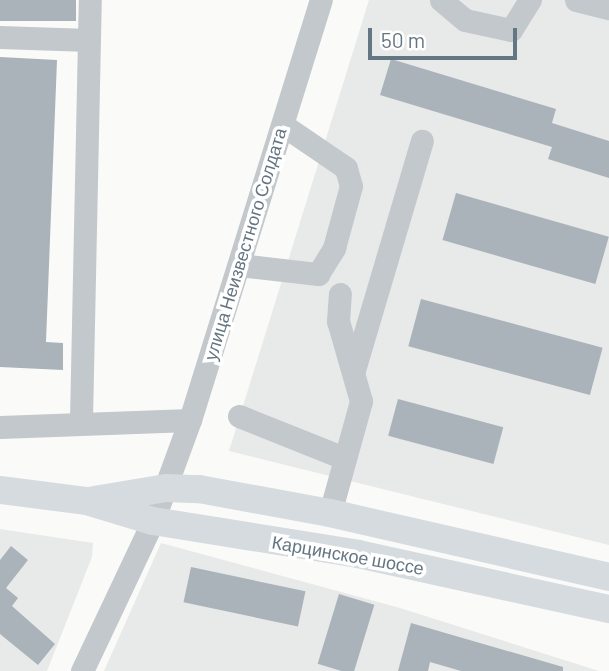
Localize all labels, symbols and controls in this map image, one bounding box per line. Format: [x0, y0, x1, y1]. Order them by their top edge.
scale bar [371, 14, 520, 58]
text: 50 m [381, 27, 425, 52]
street label: улица Неизвестного Солдата [199, 125, 291, 363]
street label: Карцинское шоссе [270, 531, 426, 579]

